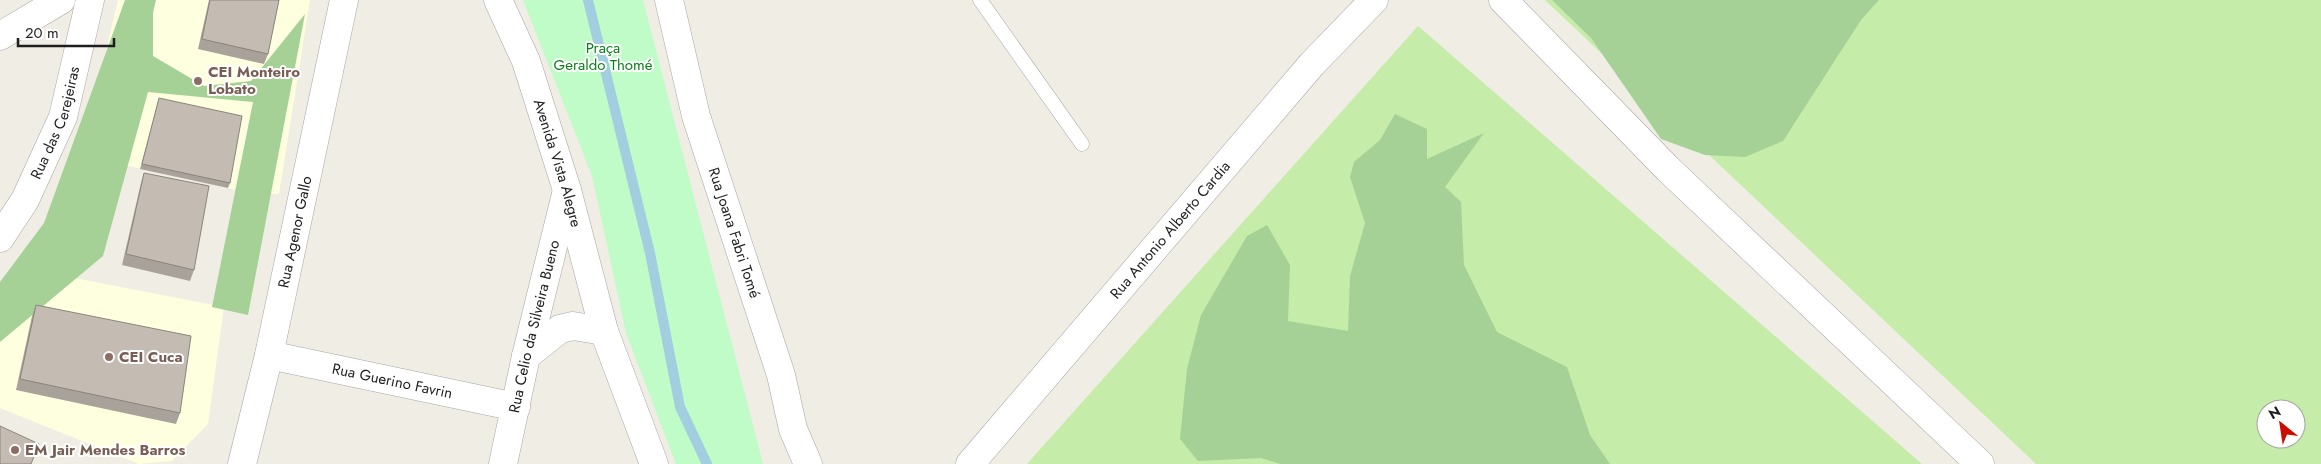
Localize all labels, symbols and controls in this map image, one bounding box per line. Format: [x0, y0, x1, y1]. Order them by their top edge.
scale bar [18, 15, 114, 47]
text: 20 m [25, 22, 59, 44]
park label: Praça Geraldo Thomé [554, 37, 653, 76]
place label: CEI Monteiro Lobato [208, 61, 300, 100]
street label: Rua das Cerejeiras [25, 64, 85, 183]
marker: CEI Monteiro Lobato [192, 75, 204, 87]
street label: Avenida Vista Alegre [528, 96, 587, 230]
street label: Rua Antonio Alberto Cardia [1105, 156, 1236, 304]
street label: Rua Joana Fabri Tomé [703, 165, 766, 301]
street label: Rua Agenor Gallo [272, 174, 318, 290]
street label: Rua Celio da Silveira Bueno [503, 238, 565, 415]
place label: CEI Cuca [119, 346, 183, 368]
marker: CEI Cuca [103, 351, 115, 363]
street label: Rua Guerino Favrin [330, 358, 455, 404]
north arrow [2256, 399, 2306, 449]
text: N [2265, 401, 2284, 424]
place label: EM Jair Mendes Barros [25, 439, 186, 461]
marker: EM Jair Mendes Barros [9, 444, 21, 456]

